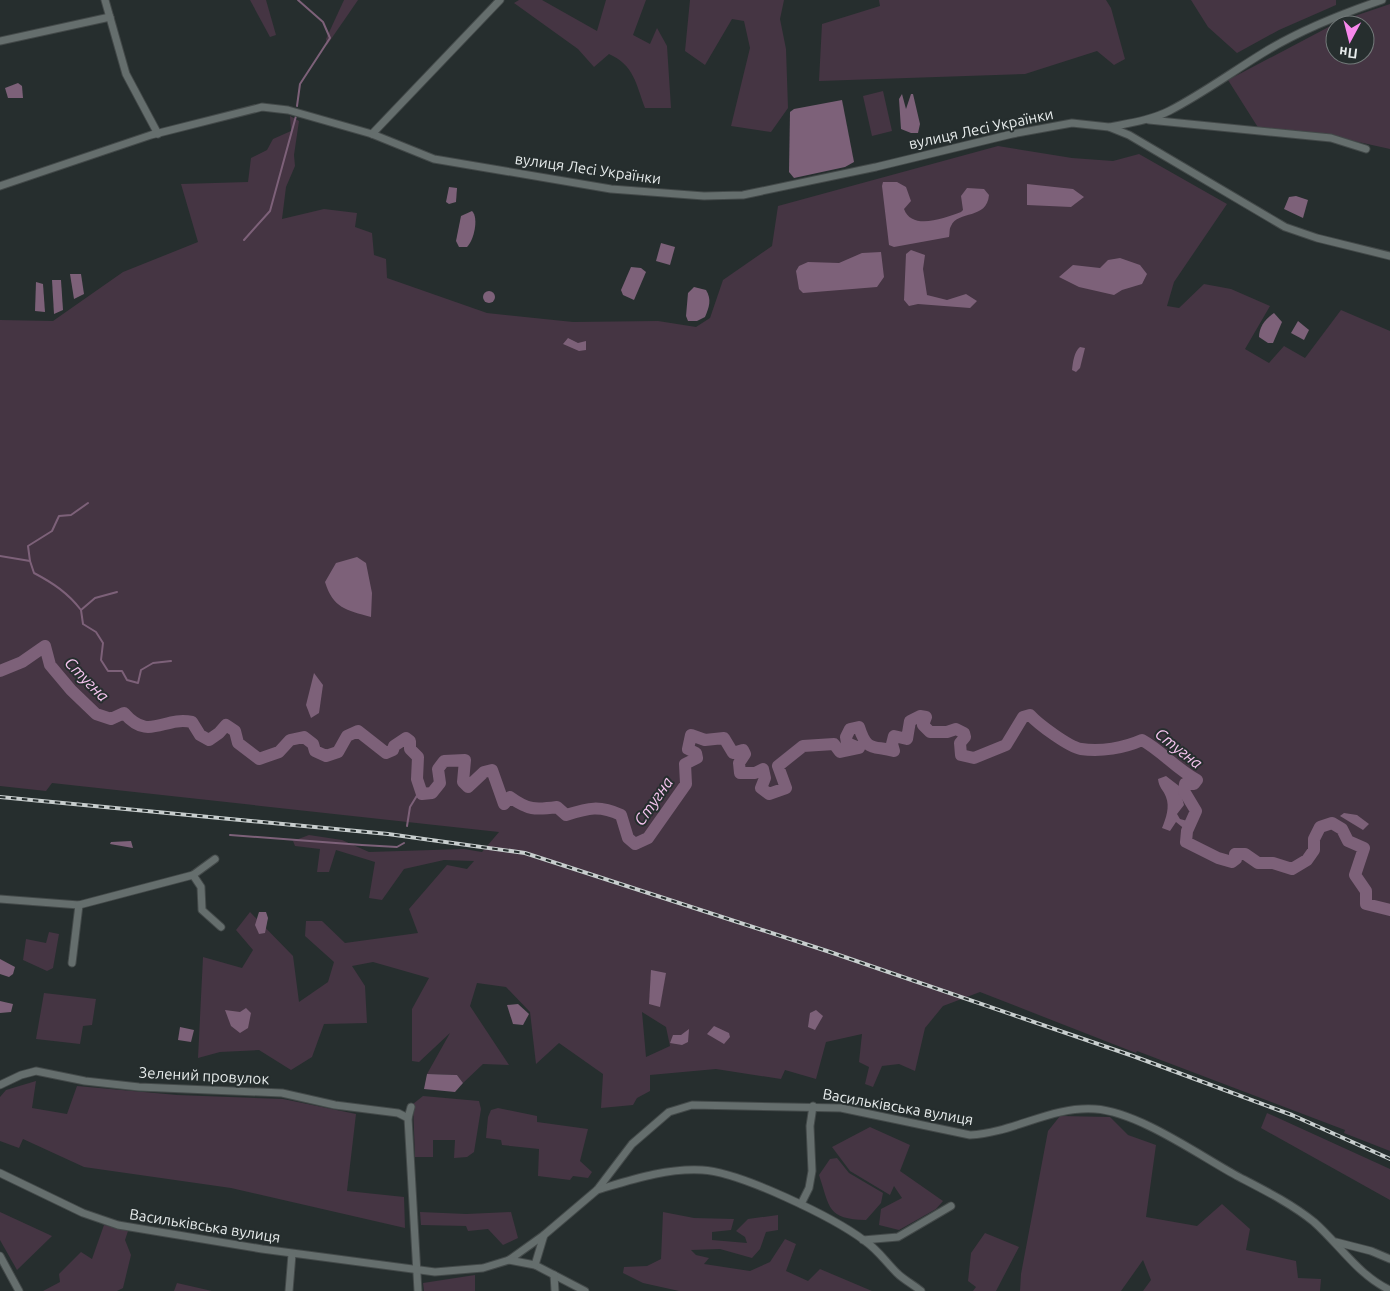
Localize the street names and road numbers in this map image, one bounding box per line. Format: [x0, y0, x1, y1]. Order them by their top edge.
street label: вулиця Лесі Українки [907, 105, 1055, 152]
street label: вулиця Лесі Українки [514, 150, 662, 187]
street label: Зелений провулок [138, 1064, 270, 1087]
street label: Васильківська вулиця [821, 1085, 975, 1128]
street label: Васильківська вулиця [128, 1205, 282, 1246]

